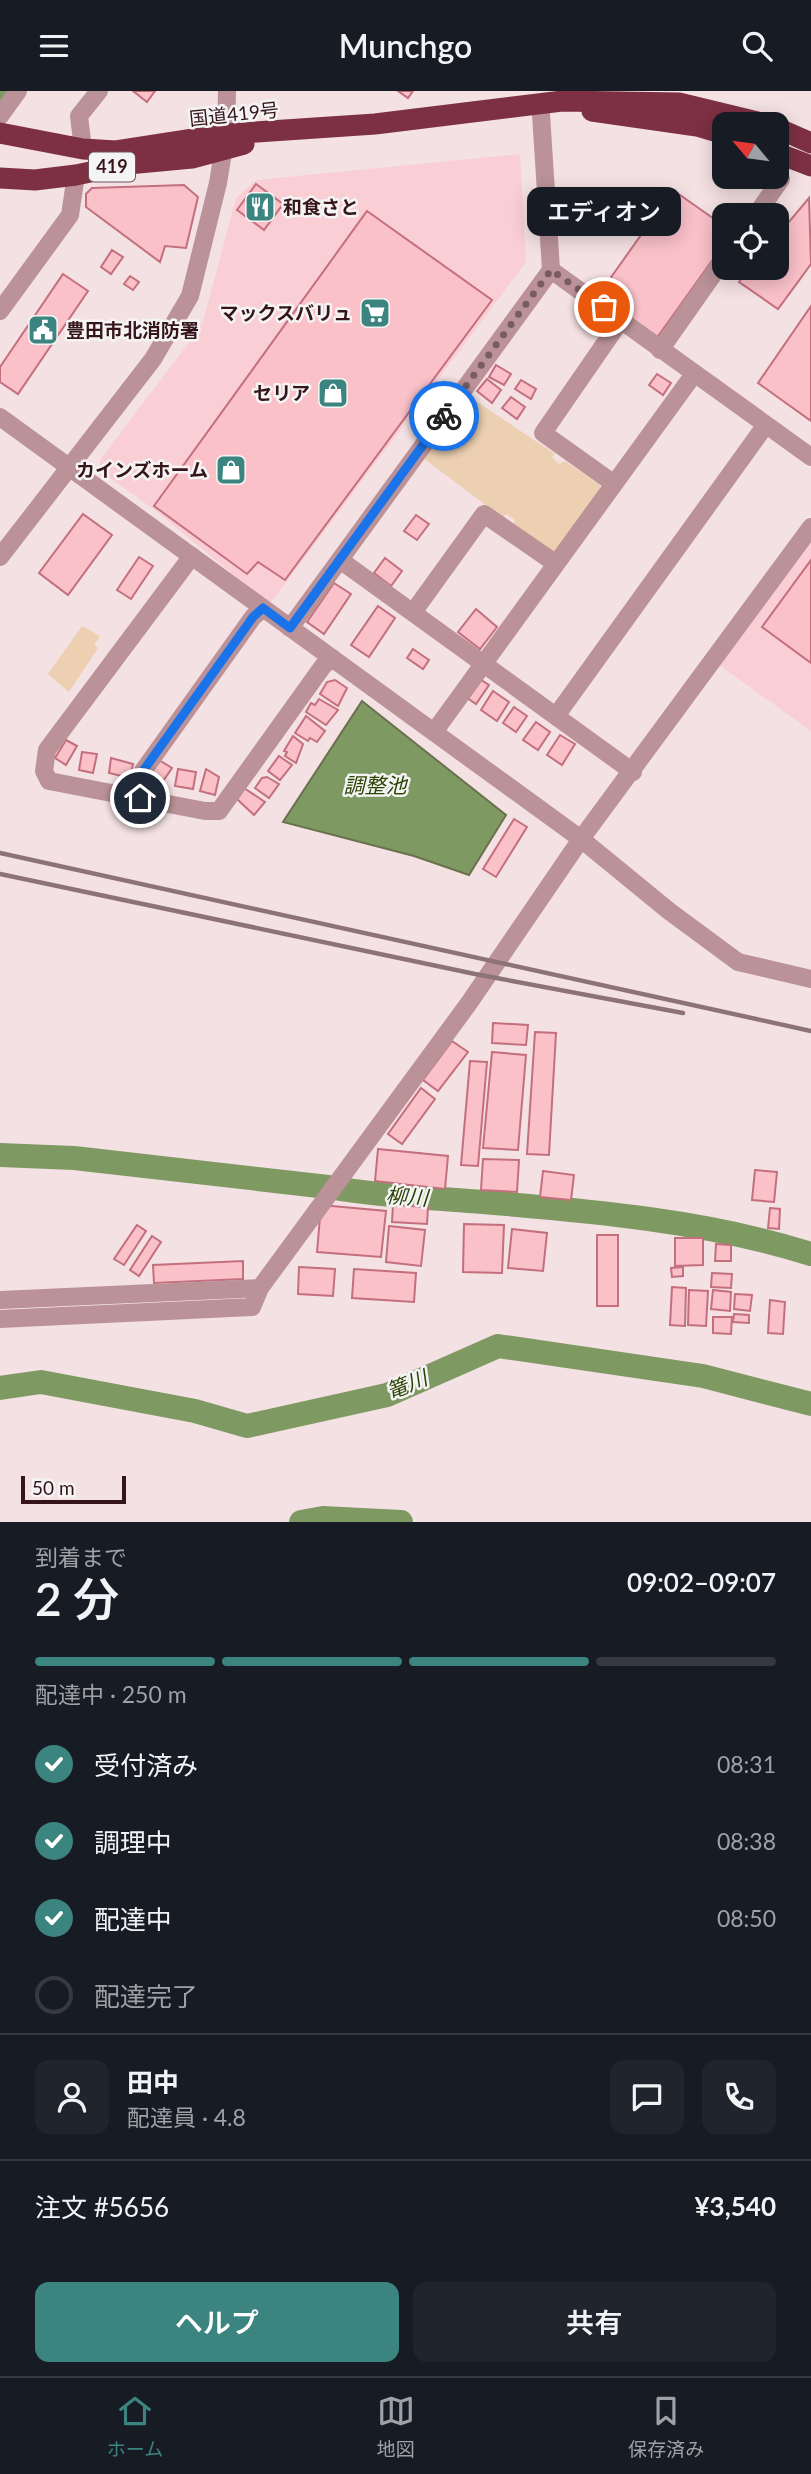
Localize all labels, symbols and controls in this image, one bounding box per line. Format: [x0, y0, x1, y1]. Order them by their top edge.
text: Munchgo [339, 26, 472, 65]
icon: menu [35, 27, 73, 65]
icon: search [738, 27, 776, 65]
street label: 国道419号 [188, 97, 280, 130]
north arrow [712, 112, 789, 189]
map controls [712, 112, 789, 280]
road number: 419 [89, 153, 135, 181]
callout: エディオン [527, 188, 681, 237]
restaurant icon: 和食さと [243, 190, 277, 224]
place label: 和食さと [283, 195, 359, 218]
text: エディオン [547, 197, 661, 225]
button: locate [712, 203, 789, 280]
pin [574, 277, 634, 337]
icon: bag [585, 288, 623, 326]
supermarket icon: マックスバリュ [358, 296, 392, 330]
place label: マックスバリュ [220, 301, 352, 324]
public building icon: 豊田市北消防署 [26, 313, 60, 347]
place label: 豊田市北消防署 [66, 318, 199, 341]
shop icon: セリア [316, 376, 350, 410]
place label: セリア [253, 381, 310, 404]
courier [409, 381, 479, 451]
icon: bike [425, 397, 463, 435]
shop icon: カインズホーム [214, 453, 248, 487]
place label: カインズホーム [76, 458, 208, 481]
pin [110, 768, 170, 828]
water label: 調整池 [344, 772, 408, 797]
icon: home [121, 779, 159, 817]
water label: 柳川 [385, 1182, 431, 1210]
water label: 篭川 [382, 1363, 432, 1403]
scale bar [21, 1473, 126, 1505]
text: 50 m [32, 1476, 75, 1499]
text: 到着まで [35, 1543, 127, 1571]
text: 09:02–09:07 [627, 1566, 776, 1598]
text: 2 分 [35, 1571, 119, 1626]
text: 配達中 · 250 m [35, 1680, 187, 1708]
icon: check [35, 1745, 73, 1783]
text: 受付済み [94, 1749, 198, 1781]
text: 08:31 [717, 1750, 776, 1778]
icon: check [35, 1822, 73, 1860]
text: 調理中 [94, 1826, 172, 1858]
text: 08:38 [717, 1827, 776, 1855]
icon: check [35, 1899, 73, 1937]
text: 配達中 [94, 1903, 172, 1935]
text: 08:50 [717, 1904, 776, 1932]
text: 配達完了 [94, 1980, 198, 2012]
button: person [35, 2060, 109, 2134]
button: chat [610, 2060, 684, 2134]
button: phone [702, 2060, 776, 2134]
text: 田中 [127, 2066, 179, 2098]
text: 配達員 · 4.8 [127, 2103, 246, 2131]
text: ¥3,540 [695, 2190, 776, 2222]
text: 注文 #5656 [35, 2191, 169, 2223]
button: ヘルプ [35, 2282, 399, 2362]
button: 共有 [413, 2282, 776, 2362]
tab: ホーム [107, 2392, 163, 2461]
tab: 地図 [377, 2392, 415, 2461]
tab: 保存済み [628, 2392, 704, 2461]

